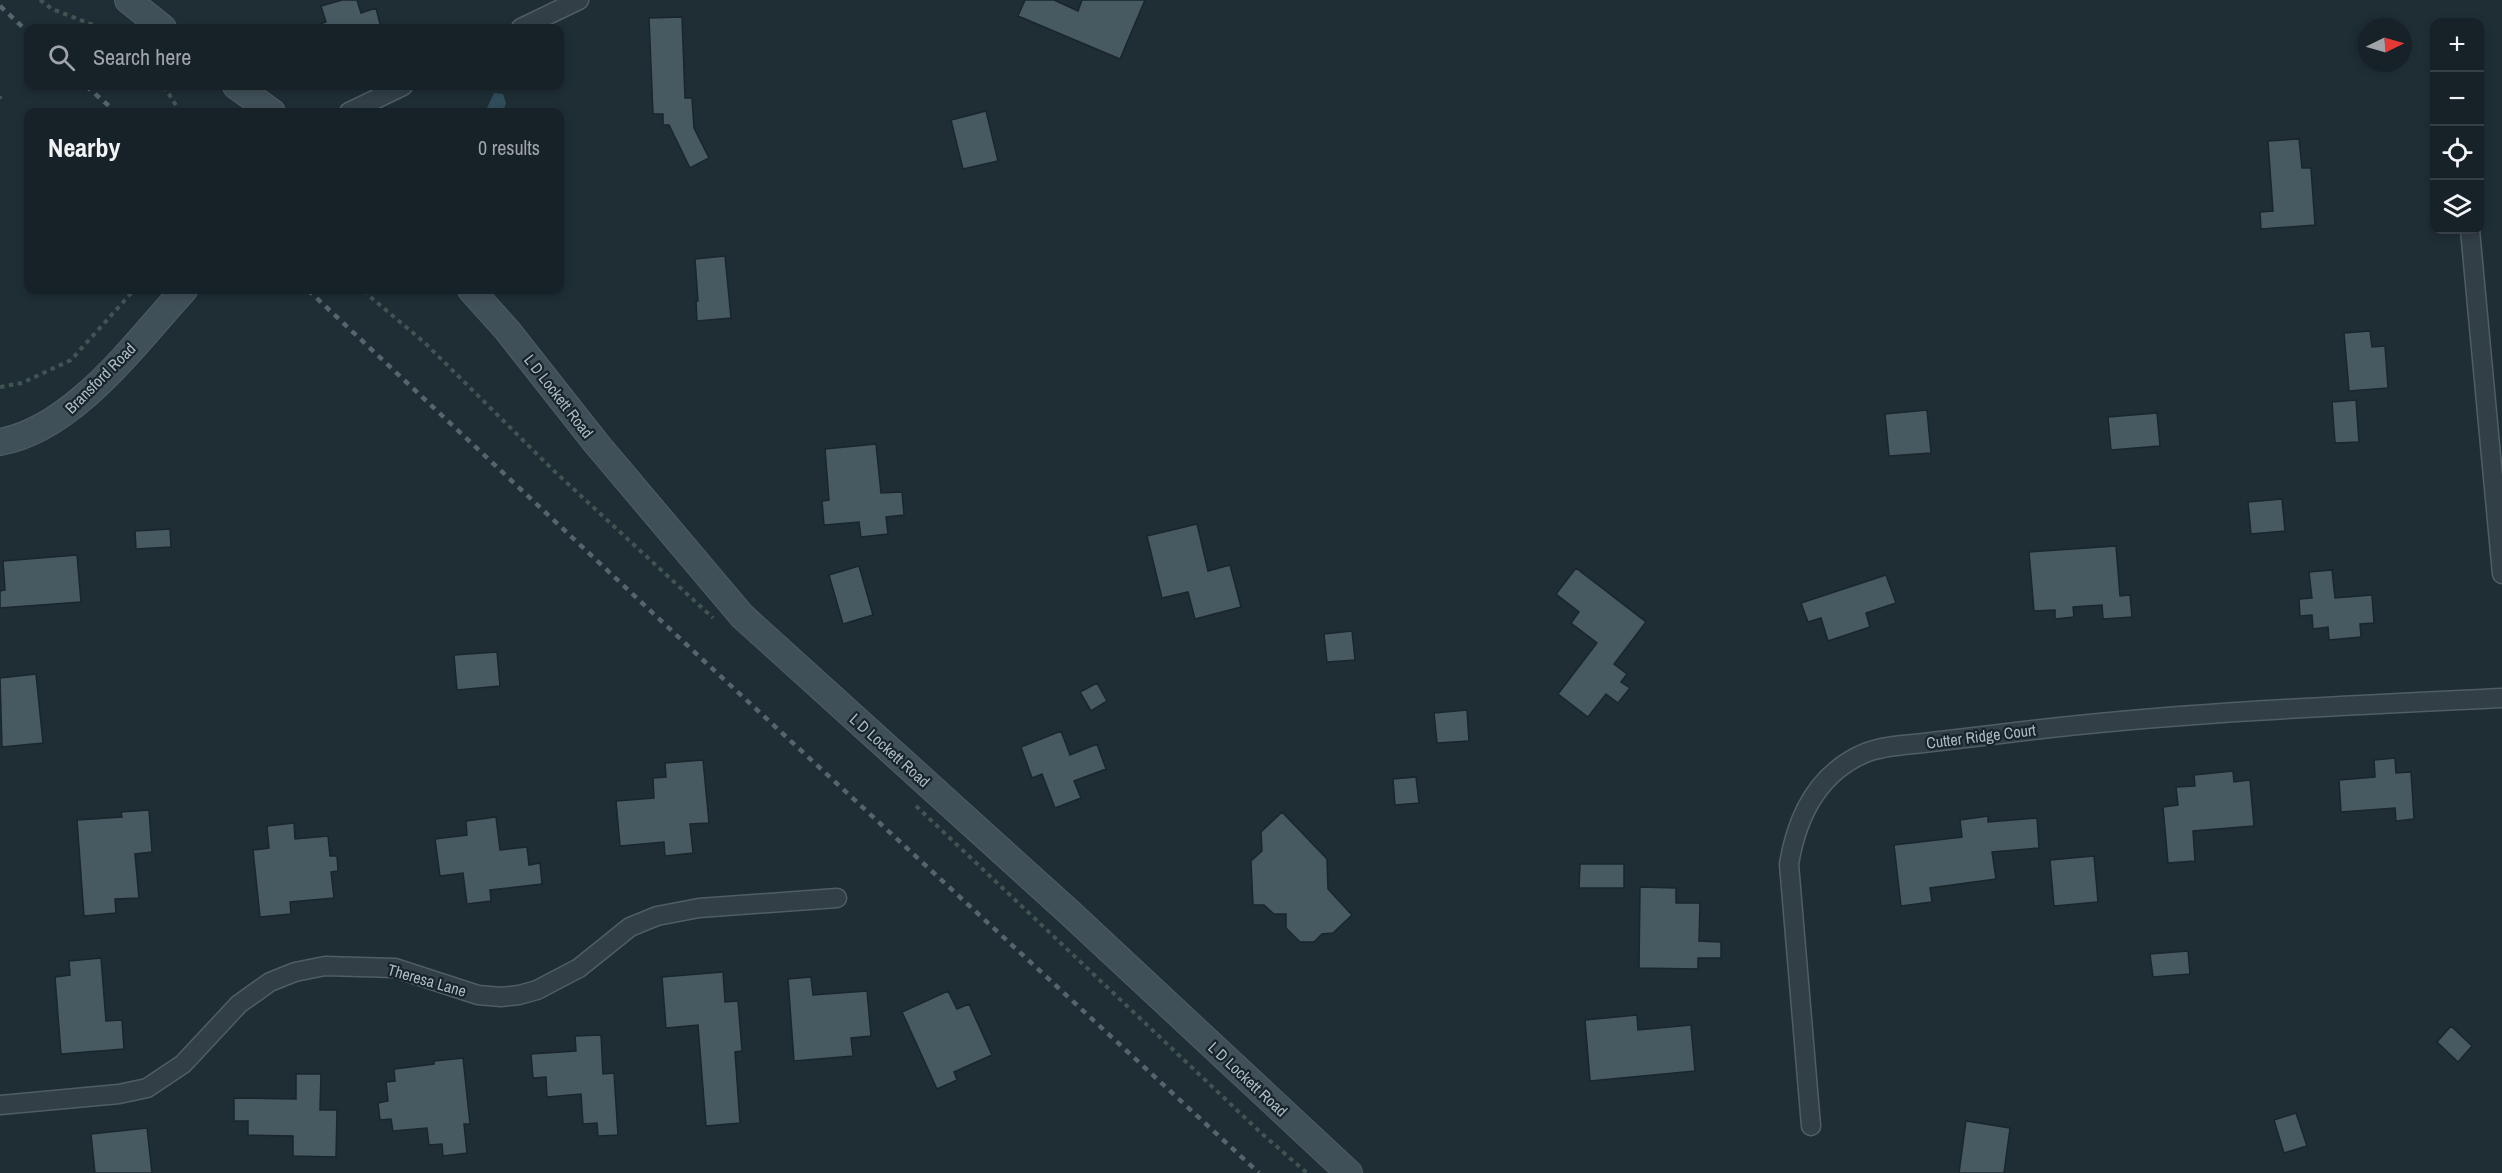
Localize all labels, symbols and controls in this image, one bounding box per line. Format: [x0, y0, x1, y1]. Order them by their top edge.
north arrow [2358, 18, 2412, 72]
map controls [2430, 18, 2484, 234]
button: + [2430, 18, 2484, 72]
search box [24, 24, 564, 90]
icon: search [45, 41, 78, 74]
text: Search here [93, 42, 191, 72]
button: − [2430, 72, 2484, 126]
button: locate [2430, 126, 2484, 180]
text: Nearby [48, 130, 120, 165]
text: 0 results [478, 134, 540, 161]
button: layers [2430, 180, 2484, 234]
street label: Bransford Road [60, 338, 140, 418]
street label: L D Lockett Road [519, 349, 599, 443]
street label: L D Lockett Road [845, 708, 935, 792]
street label: Cutter Ridge Court [1925, 718, 2037, 754]
street label: Theresa Lane [385, 958, 469, 1002]
street label: L D Lockett Road [1204, 1037, 1292, 1121]

